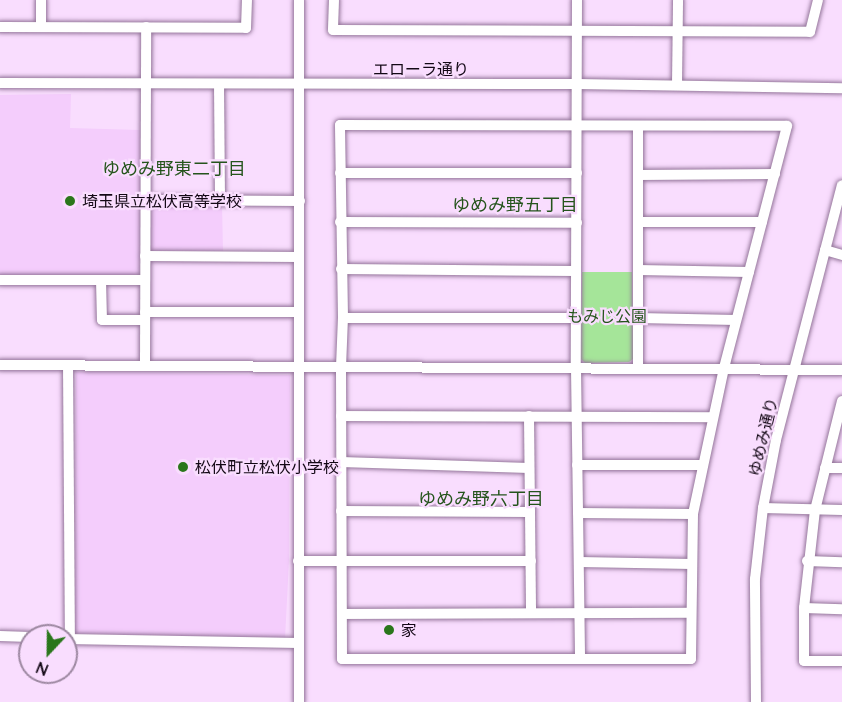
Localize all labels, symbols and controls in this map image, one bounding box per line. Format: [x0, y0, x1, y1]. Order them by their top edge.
street label: エローラ通り [373, 59, 469, 79]
district label: ゆめみ野東二丁目 [102, 158, 246, 180]
place label: 埼玉県立松伏高等学校 [82, 191, 242, 211]
marker: 埼玉県立松伏高等学校 [63, 194, 77, 208]
district label: ゆめみ野五丁目 [452, 194, 578, 216]
park label: もみじ公園 [567, 306, 647, 326]
street label: ゆめみ通り [745, 396, 781, 478]
place label: 松伏町立松伏小学校 [195, 457, 339, 477]
marker: 松伏町立松伏小学校 [176, 460, 190, 474]
district label: ゆめみ野六丁目 [418, 488, 544, 510]
place label: 家 [401, 620, 417, 640]
marker: 家 [382, 623, 396, 637]
north arrow [18, 624, 78, 684]
text: N [33, 657, 51, 680]

